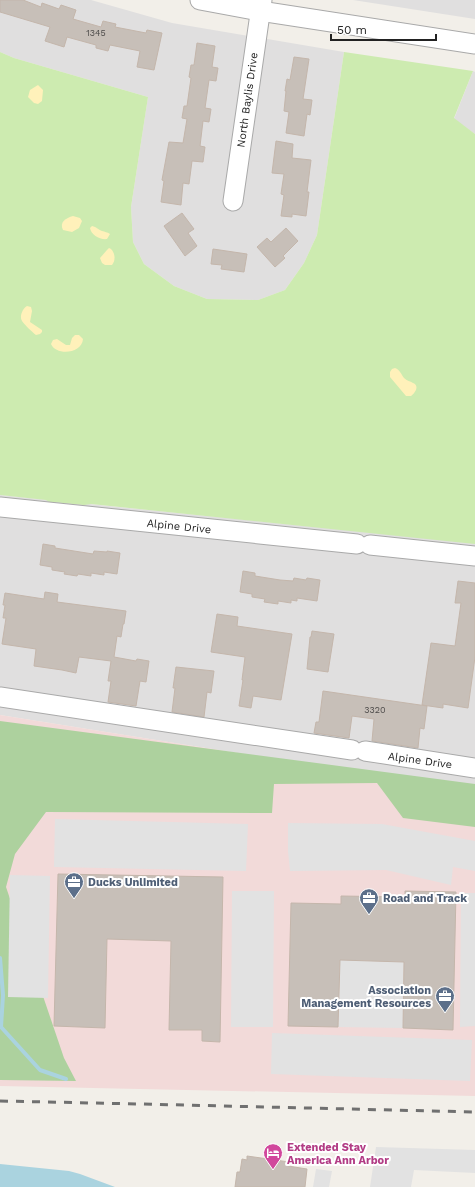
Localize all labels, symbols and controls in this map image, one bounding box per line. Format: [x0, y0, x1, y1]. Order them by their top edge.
scale bar [331, 16, 436, 42]
text: 50 m [337, 23, 367, 37]
house number: 1345 [86, 28, 106, 38]
street label: North Baylis Drive [234, 52, 261, 148]
street label: Alpine Drive [146, 517, 212, 536]
house number: 3320 [364, 705, 386, 715]
street label: Alpine Drive [387, 750, 453, 771]
office icon: Ducks Unlimited [63, 871, 85, 899]
place label: Ducks Unlimited [88, 876, 178, 889]
office icon: Road and Track [358, 887, 380, 915]
place label: Road and Track [383, 892, 467, 905]
place label: Association Management Resources [301, 984, 431, 1010]
office icon: Association Management Resources [434, 985, 456, 1013]
place label: Extended Stay America Ann Arbor [287, 1141, 389, 1167]
hotel icon: Extended Stay America Ann Arbor [262, 1142, 284, 1170]

